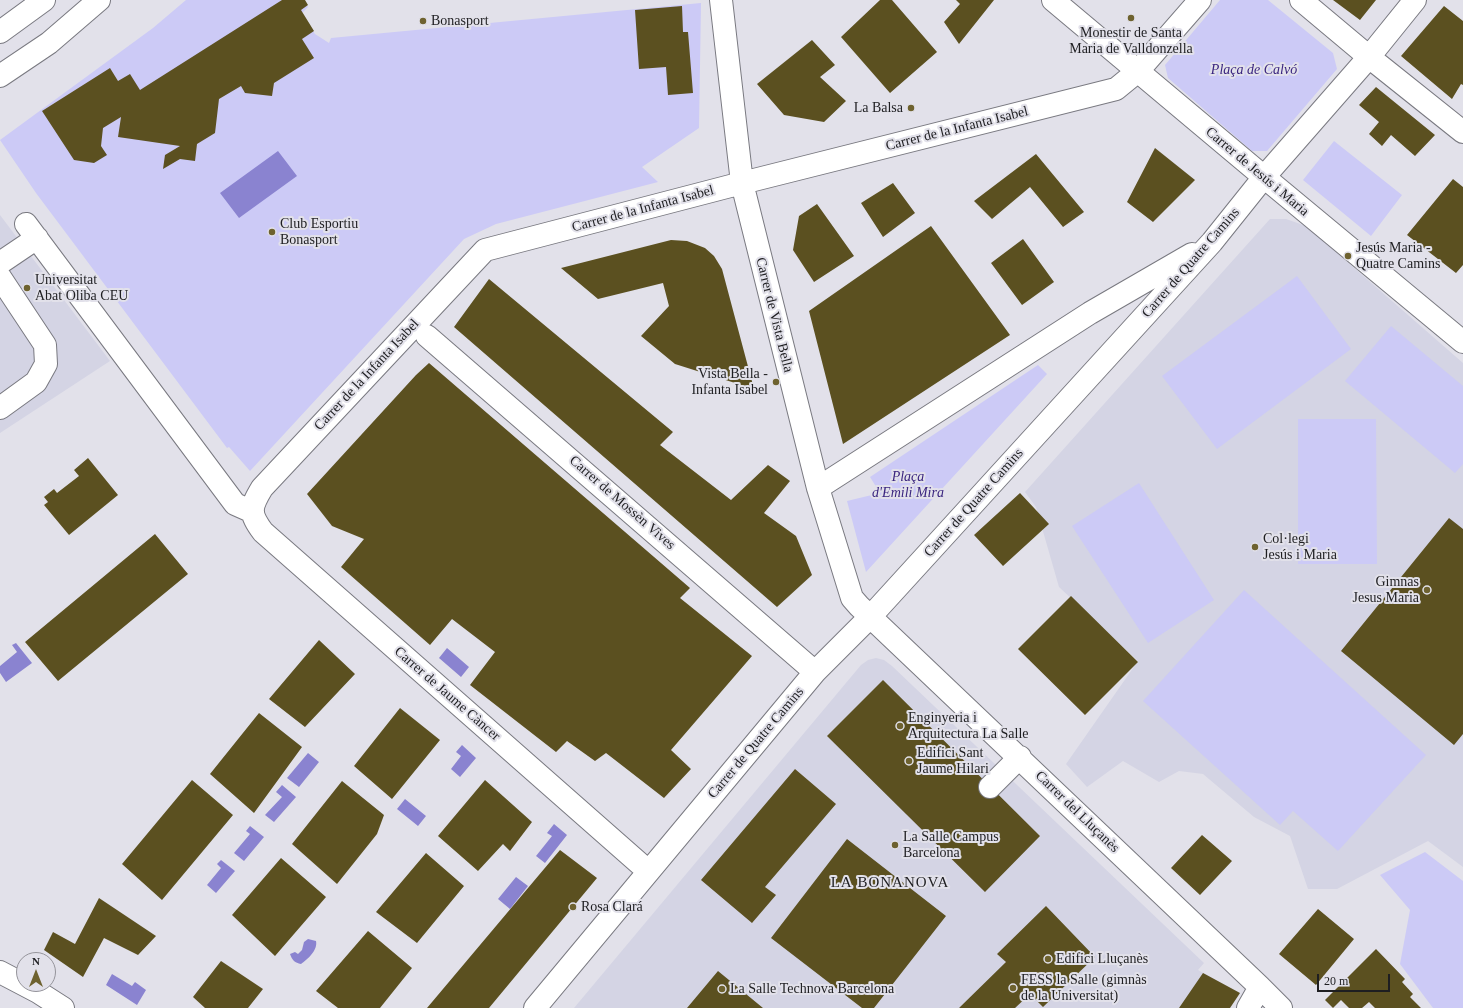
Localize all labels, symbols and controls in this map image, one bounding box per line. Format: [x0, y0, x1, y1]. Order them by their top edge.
place label: Bonasport [431, 13, 489, 29]
marker: Monestir de Santa Maria de Valldonzella [1126, 13, 1136, 23]
marker: Bonasport [418, 16, 428, 26]
place label: Monestir de Santa Maria de Valldonzella [1069, 25, 1193, 58]
park label: Plaça de Calvó [1211, 62, 1297, 78]
place label: La Balsa [854, 100, 903, 116]
street label: Carrer de la Infanta Isabel [884, 103, 1030, 155]
marker: La Balsa [906, 103, 916, 113]
street label: Carrer de Jesús i Maria [1202, 124, 1312, 220]
street label: Carrer de la Infanta Isabel [570, 182, 716, 236]
street label: Carrer de Quatre Camins [1139, 205, 1243, 321]
place label: Club Esportiu Bonasport [280, 216, 358, 248]
marker: Club Esportiu Bonasport [267, 227, 277, 237]
place label: Jesús Maria - Quatre Camins [1356, 240, 1440, 272]
marker: Jesús Maria - Quatre Camins [1343, 251, 1353, 261]
street label: Carrer de Vista Bella [752, 256, 796, 374]
place label: Universitat Abat Oliba CEU [35, 272, 128, 304]
marker: Universitat Abat Oliba CEU [22, 283, 32, 293]
street label: Carrer de la Infanta Isabel [311, 316, 423, 434]
place label: Vista Bella - Infanta Isabel [691, 366, 768, 398]
marker: Vista Bella - Infanta Isabel [771, 377, 781, 387]
street label: Carrer de Quatre Camins [921, 445, 1027, 561]
street label: Carrer de Mossèn Vives [566, 452, 678, 554]
park label: Plaça d'Emili Mira [872, 469, 944, 502]
place label: Col·legi Jesús i Maria [1263, 531, 1337, 564]
marker: Col·legi Jesús i Maria [1250, 542, 1260, 552]
place label: Gimnas Jesus Maria [1353, 574, 1419, 606]
marker: Gimnas Jesus Maria [1422, 585, 1432, 595]
street label: Carrer de Jaume Càncer [391, 643, 503, 745]
street label: Carrer de Quatre Camins [704, 684, 808, 802]
place label: Enginyeria i Arquitectura La Salle [908, 710, 1029, 742]
marker: Enginyeria i Arquitectura La Salle [895, 721, 905, 731]
place label: Edifici Sant Jaume Hilari [917, 745, 989, 778]
marker: Edifici Sant Jaume Hilari [904, 756, 914, 766]
street label: Carrer del Lluçanès [1031, 768, 1123, 856]
place label: La Salle Campus Barcelona [903, 829, 999, 862]
marker: La Salle Campus Barcelona [890, 840, 900, 850]
district label: LA BONANOVA [831, 874, 949, 892]
place label: Rosa Clará [581, 899, 643, 915]
marker: Rosa Clará [568, 902, 578, 912]
place label: Edifici Lluçanès [1056, 951, 1148, 967]
north arrow [16, 952, 56, 992]
marker: Edifici Lluçanès [1043, 954, 1053, 964]
text: N [32, 955, 40, 967]
scale bar [1319, 966, 1392, 992]
place label: FESS la Salle (gimnàs de la Universitat) [1021, 972, 1147, 1004]
text: 20 m [1324, 974, 1348, 988]
place label: La Salle Technova Barcelona [730, 981, 894, 997]
marker: FESS la Salle (gimnàs de la Universitat) [1008, 983, 1018, 993]
marker: La Salle Technova Barcelona [717, 984, 727, 994]

